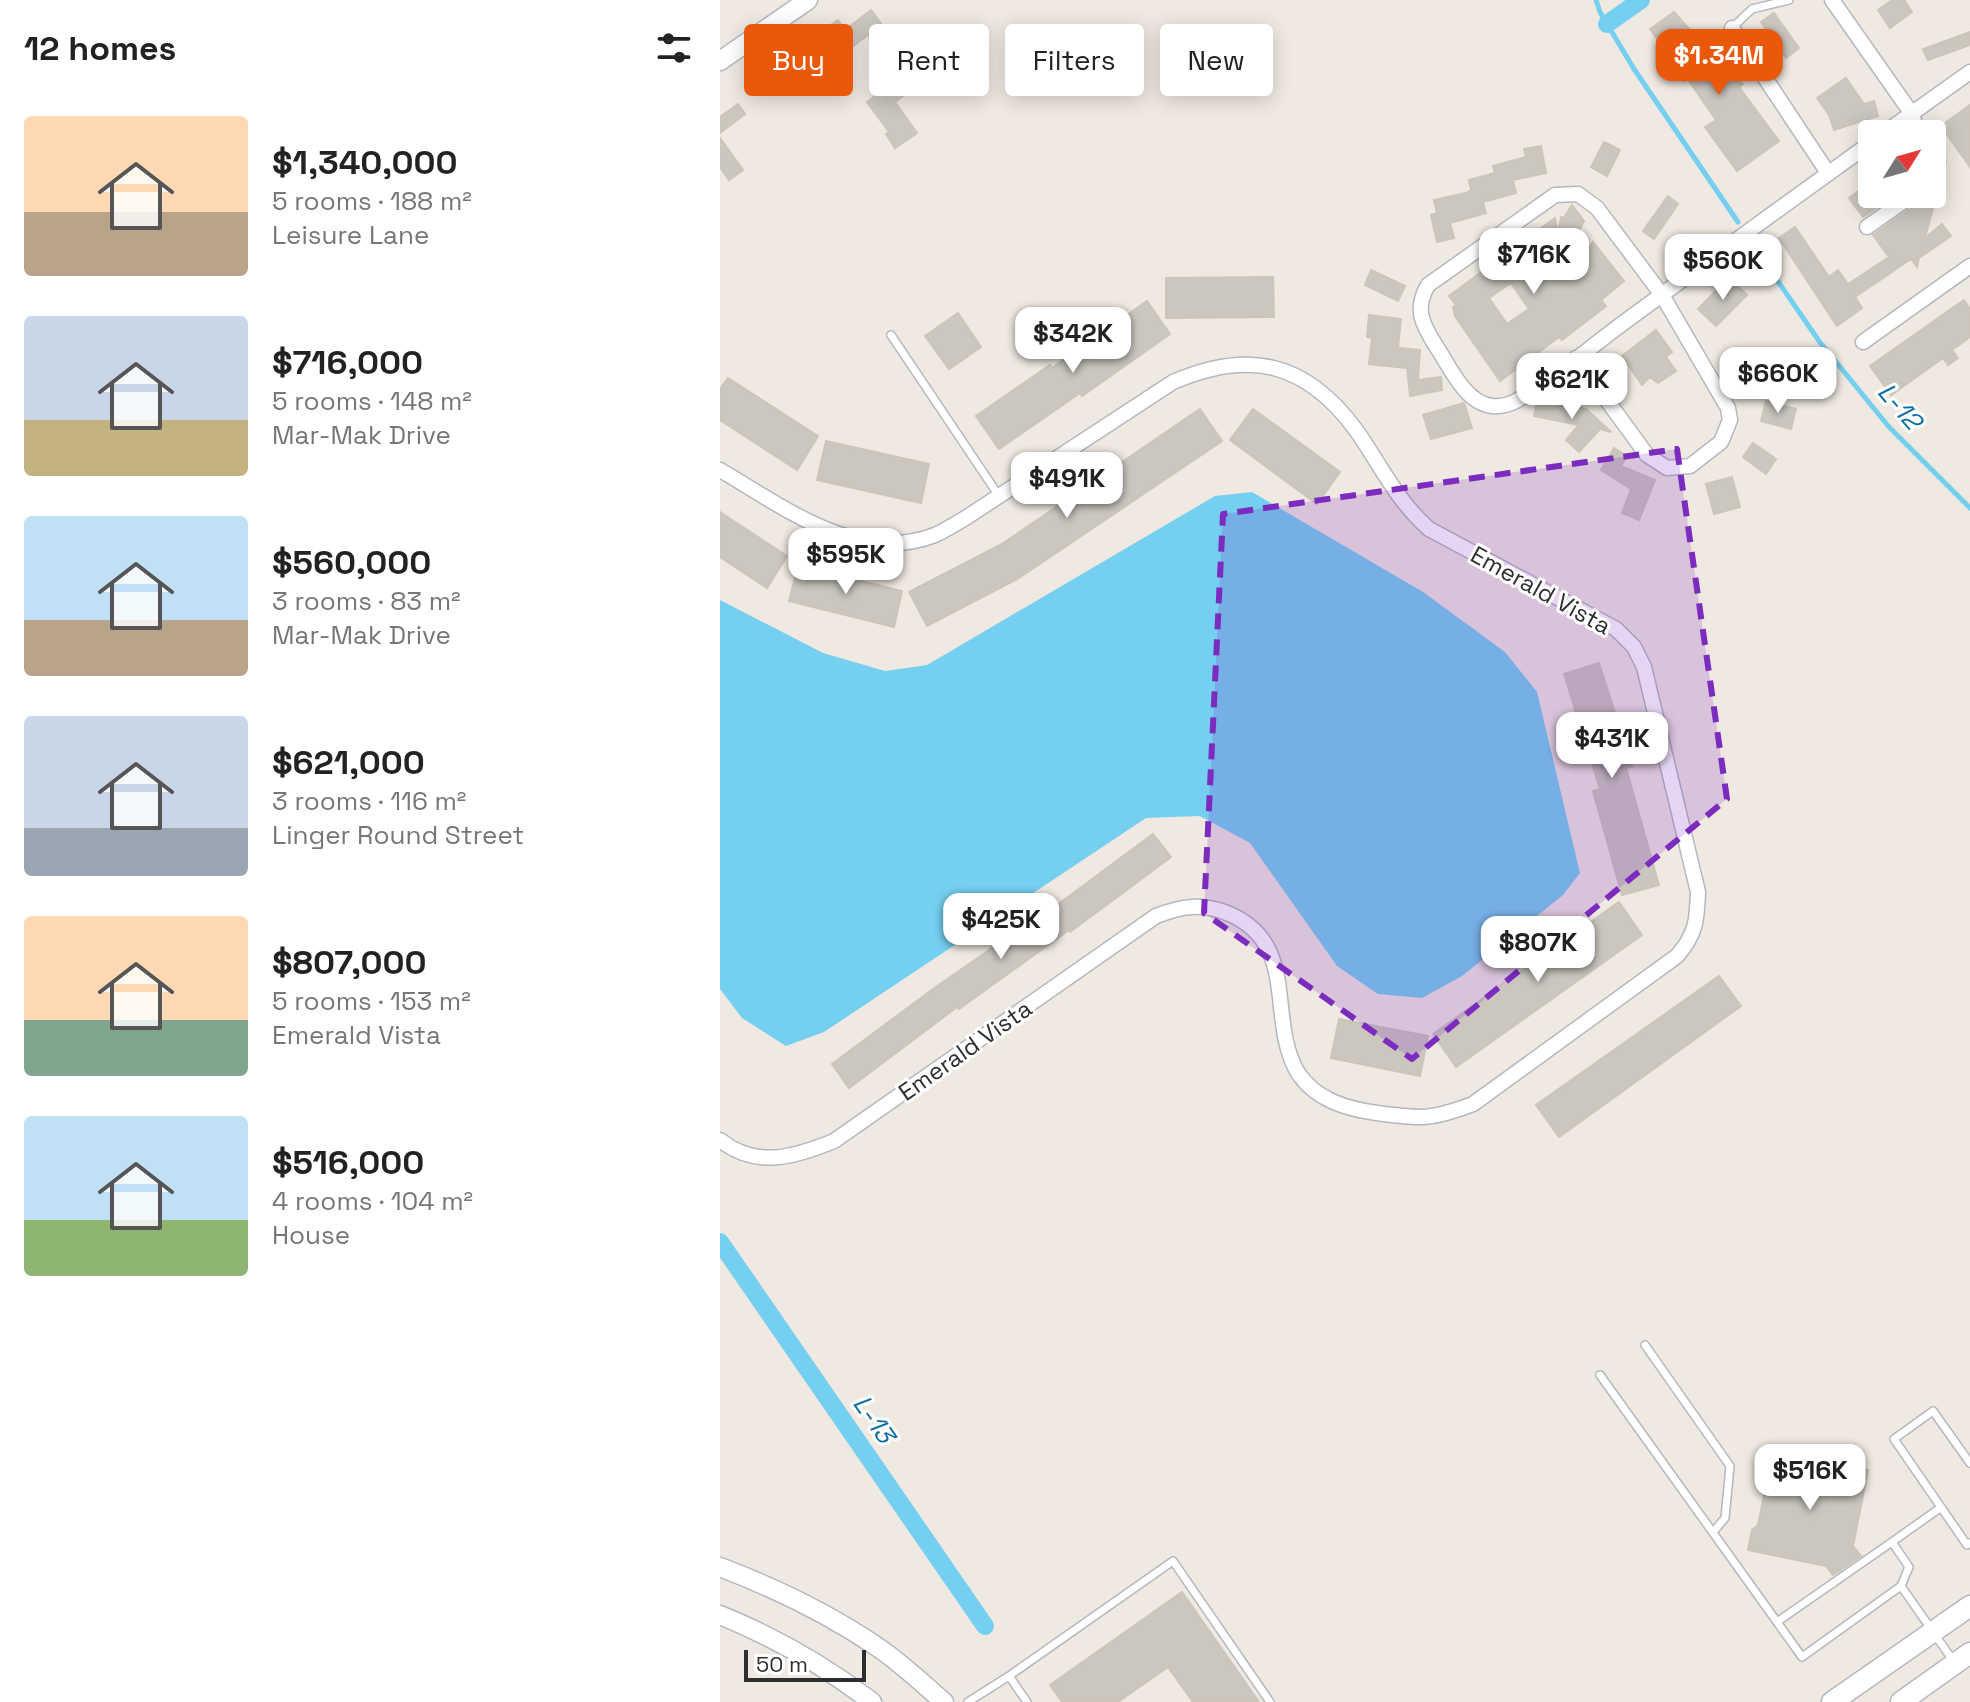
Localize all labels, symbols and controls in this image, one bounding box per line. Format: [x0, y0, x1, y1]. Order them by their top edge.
chip: Buy [744, 24, 853, 96]
chip: Rent [869, 24, 989, 96]
chip: Filters [1005, 24, 1144, 96]
chip: New [1160, 24, 1273, 96]
icon: filters [652, 26, 696, 70]
text: 12 homes [24, 27, 176, 70]
pin: $1.34M [1654, 29, 1784, 97]
text: $1.34M [1674, 38, 1764, 72]
north arrow [1858, 120, 1946, 208]
map controls [1858, 120, 1946, 208]
text: $1,340,000 [272, 141, 458, 184]
icon: home [88, 148, 184, 244]
text: 5 rooms · 188 m² [272, 184, 472, 218]
text: Leisure Lane [272, 218, 429, 252]
pin: $716K [1478, 228, 1590, 296]
pin: $560K [1667, 234, 1779, 302]
text: $716K [1497, 237, 1571, 271]
text: $560K [1683, 243, 1763, 277]
pin: $342K [1017, 307, 1129, 375]
text: $342K [1033, 316, 1113, 350]
text: $716,000 [272, 341, 423, 384]
pin: $660K [1722, 347, 1834, 415]
icon: home [88, 348, 184, 444]
pin: $621K [1516, 353, 1628, 421]
text: $660K [1737, 356, 1819, 390]
text: $621K [1534, 362, 1610, 396]
water label: L-12 [1870, 375, 1932, 439]
text: 5 rooms · 148 m² [272, 384, 472, 418]
text: Mar-Mak Drive [272, 418, 451, 452]
pin: $491K [1011, 452, 1123, 520]
text: $491K [1029, 461, 1105, 495]
pin: $595K [790, 528, 902, 596]
text: $595K [806, 537, 886, 571]
street label: Emerald Vista [1465, 539, 1617, 641]
text: $560,000 [272, 541, 431, 584]
icon: home [88, 548, 184, 644]
text: 3 rooms · 83 m² [272, 584, 461, 618]
text: Mar-Mak Drive [272, 618, 451, 652]
pin: $431K [1556, 712, 1668, 780]
text: $431K [1574, 721, 1650, 755]
text: $621,000 [272, 741, 425, 784]
icon: home [88, 748, 184, 844]
text: 3 rooms · 116 m² [272, 784, 466, 818]
text: Linger Round Street [272, 818, 524, 852]
pin: $425K [945, 893, 1057, 961]
text: $425K [961, 902, 1041, 936]
pin: $807K [1482, 916, 1594, 984]
text: $807K [1499, 925, 1577, 959]
text: $807,000 [272, 941, 427, 984]
icon: home [88, 948, 184, 1044]
text: 5 rooms · 153 m² [272, 984, 471, 1018]
street label: Emerald Vista [892, 992, 1038, 1107]
text: Emerald Vista [272, 1018, 441, 1052]
text: $516,000 [272, 1141, 424, 1184]
icon: home [88, 1148, 184, 1244]
text: 4 rooms · 104 m² [272, 1184, 473, 1218]
text: House [272, 1218, 350, 1252]
water label: L-13 [845, 1388, 905, 1453]
pin: $516K [1754, 1444, 1866, 1512]
text: $516K [1773, 1453, 1847, 1487]
scale bar [744, 1646, 866, 1682]
text: 50 m [756, 1650, 808, 1678]

